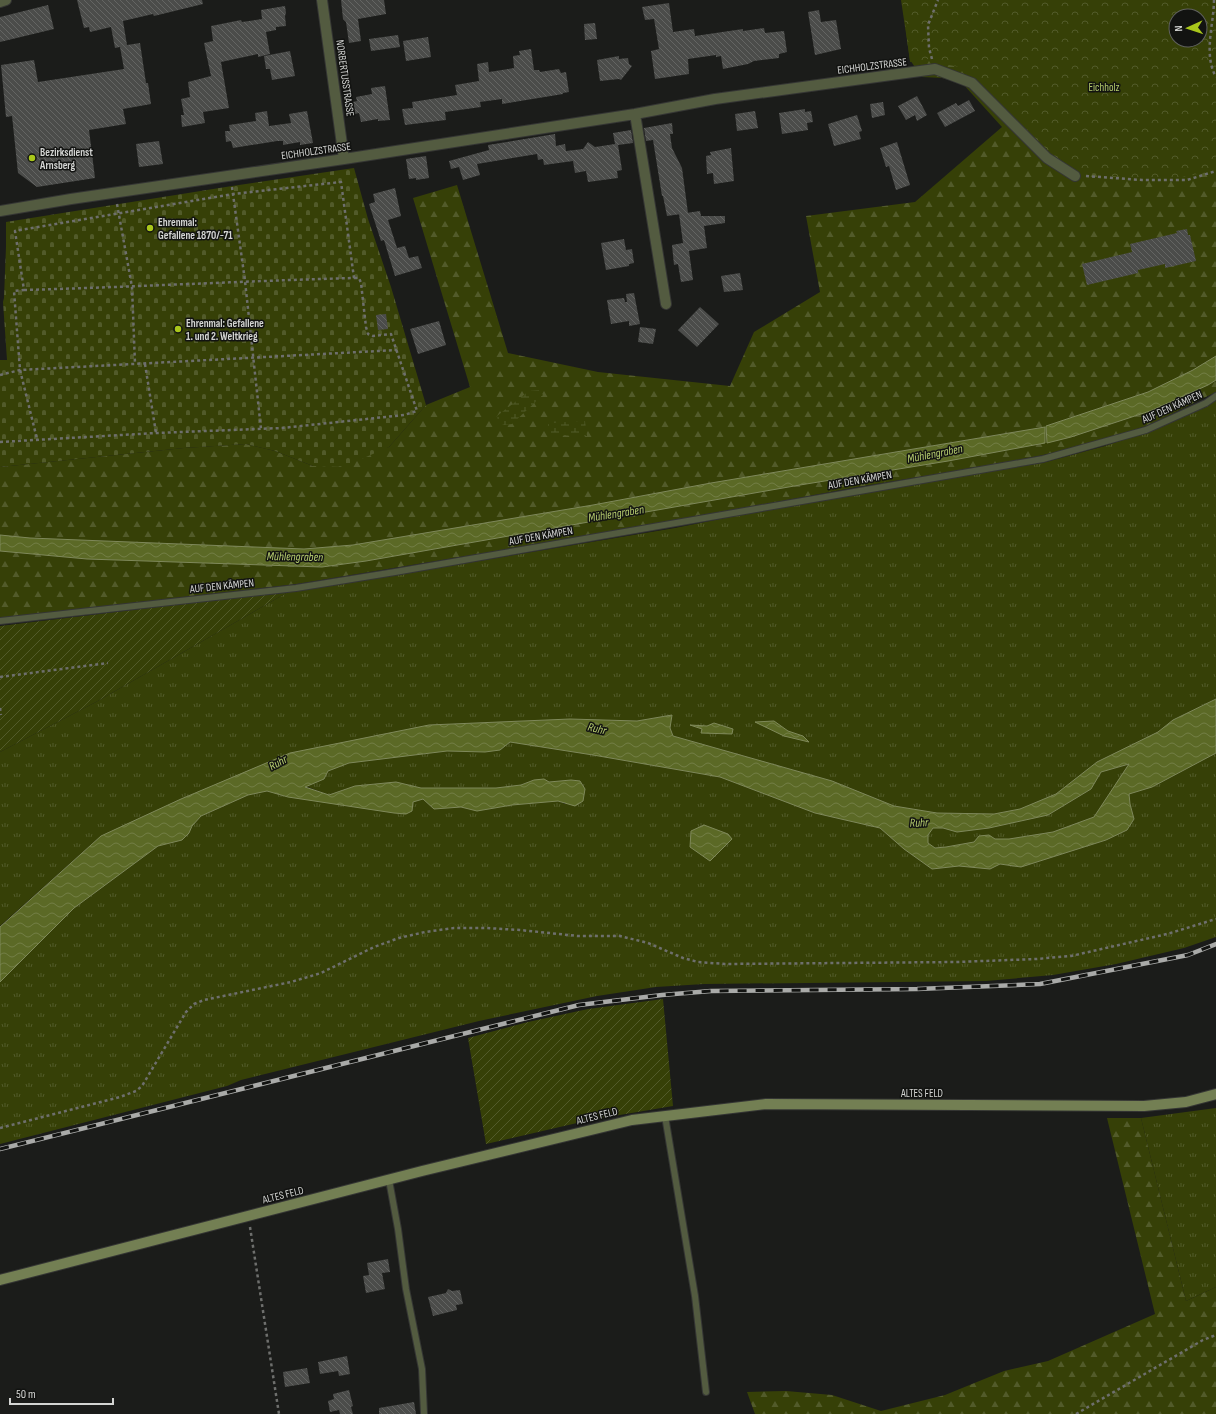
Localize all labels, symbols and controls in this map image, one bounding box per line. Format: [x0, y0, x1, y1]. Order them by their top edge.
north arrow [1168, 8, 1208, 48]
text: N [1172, 25, 1185, 32]
street label: NORBERTUSSTRASSE [333, 39, 357, 117]
street label: EICHHOLZSTRASSE [836, 55, 908, 77]
park label: Eichholz [1089, 81, 1120, 94]
street label: EICHHOLZSTRASSE [280, 140, 352, 162]
place label: Bezirksdienst Arnsberg [39, 146, 93, 172]
marker: Bezirksdienst Arnsberg [27, 153, 37, 163]
place label: Ehrenmal: Gefallene 1870/-71 [158, 216, 233, 242]
marker: Ehrenmal: Gefallene 1870/-71 [145, 223, 155, 233]
place label: Ehrenmal: Gefallene 1. und 2. Weltkrieg [186, 317, 264, 343]
marker: Ehrenmal: Gefallene 1. und 2. Weltkrieg [173, 324, 183, 334]
street label: AUF DEN KÄMPEN [1139, 388, 1204, 426]
water label: Mühlengraben [906, 441, 964, 467]
street label: AUF DEN KÄMPEN [826, 468, 893, 492]
water label: Mühlengraben [587, 502, 645, 526]
street label: AUF DEN KÄMPEN [507, 524, 574, 548]
water label: Mühlengraben [267, 549, 323, 565]
street label: AUF DEN KÄMPEN [188, 576, 255, 596]
water label: Ruhr [586, 719, 609, 739]
water label: Ruhr [266, 752, 290, 774]
water label: Ruhr [909, 815, 929, 831]
street label: ALTES FELD [900, 1087, 943, 1100]
street label: ALTES FELD [574, 1105, 619, 1128]
street label: ALTES FELD [260, 1184, 305, 1207]
scale bar [10, 1380, 113, 1406]
text: 50 m [16, 1387, 36, 1402]

